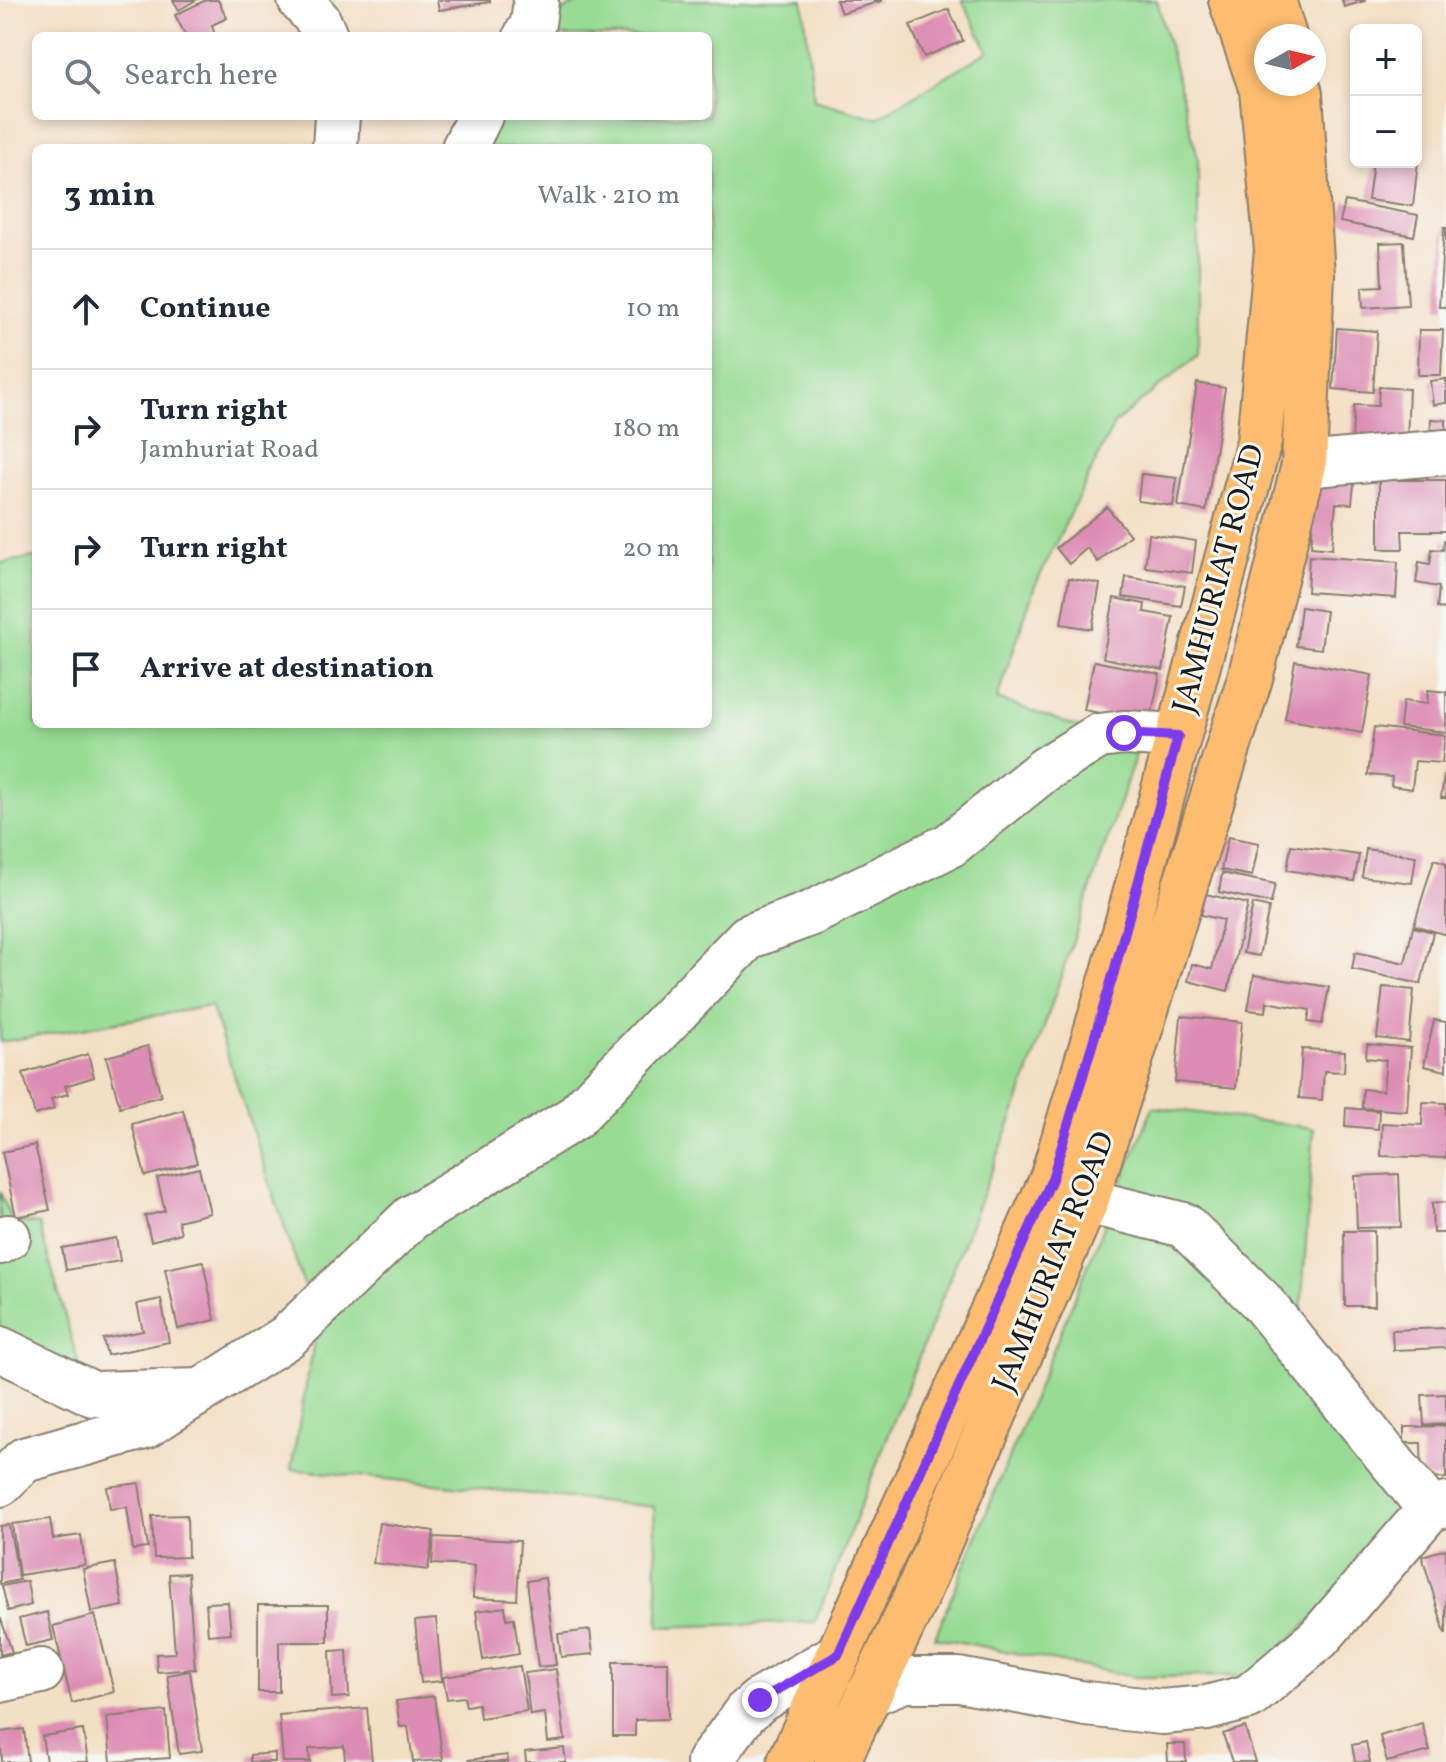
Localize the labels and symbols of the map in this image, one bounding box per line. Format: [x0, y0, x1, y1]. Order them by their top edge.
north arrow [1254, 24, 1326, 96]
street label: JAMHURIAT ROAD [1163, 440, 1277, 718]
route start [1106, 715, 1142, 751]
street label: JAMHURIAT ROAD [983, 1125, 1127, 1399]
route end [742, 1682, 778, 1718]

